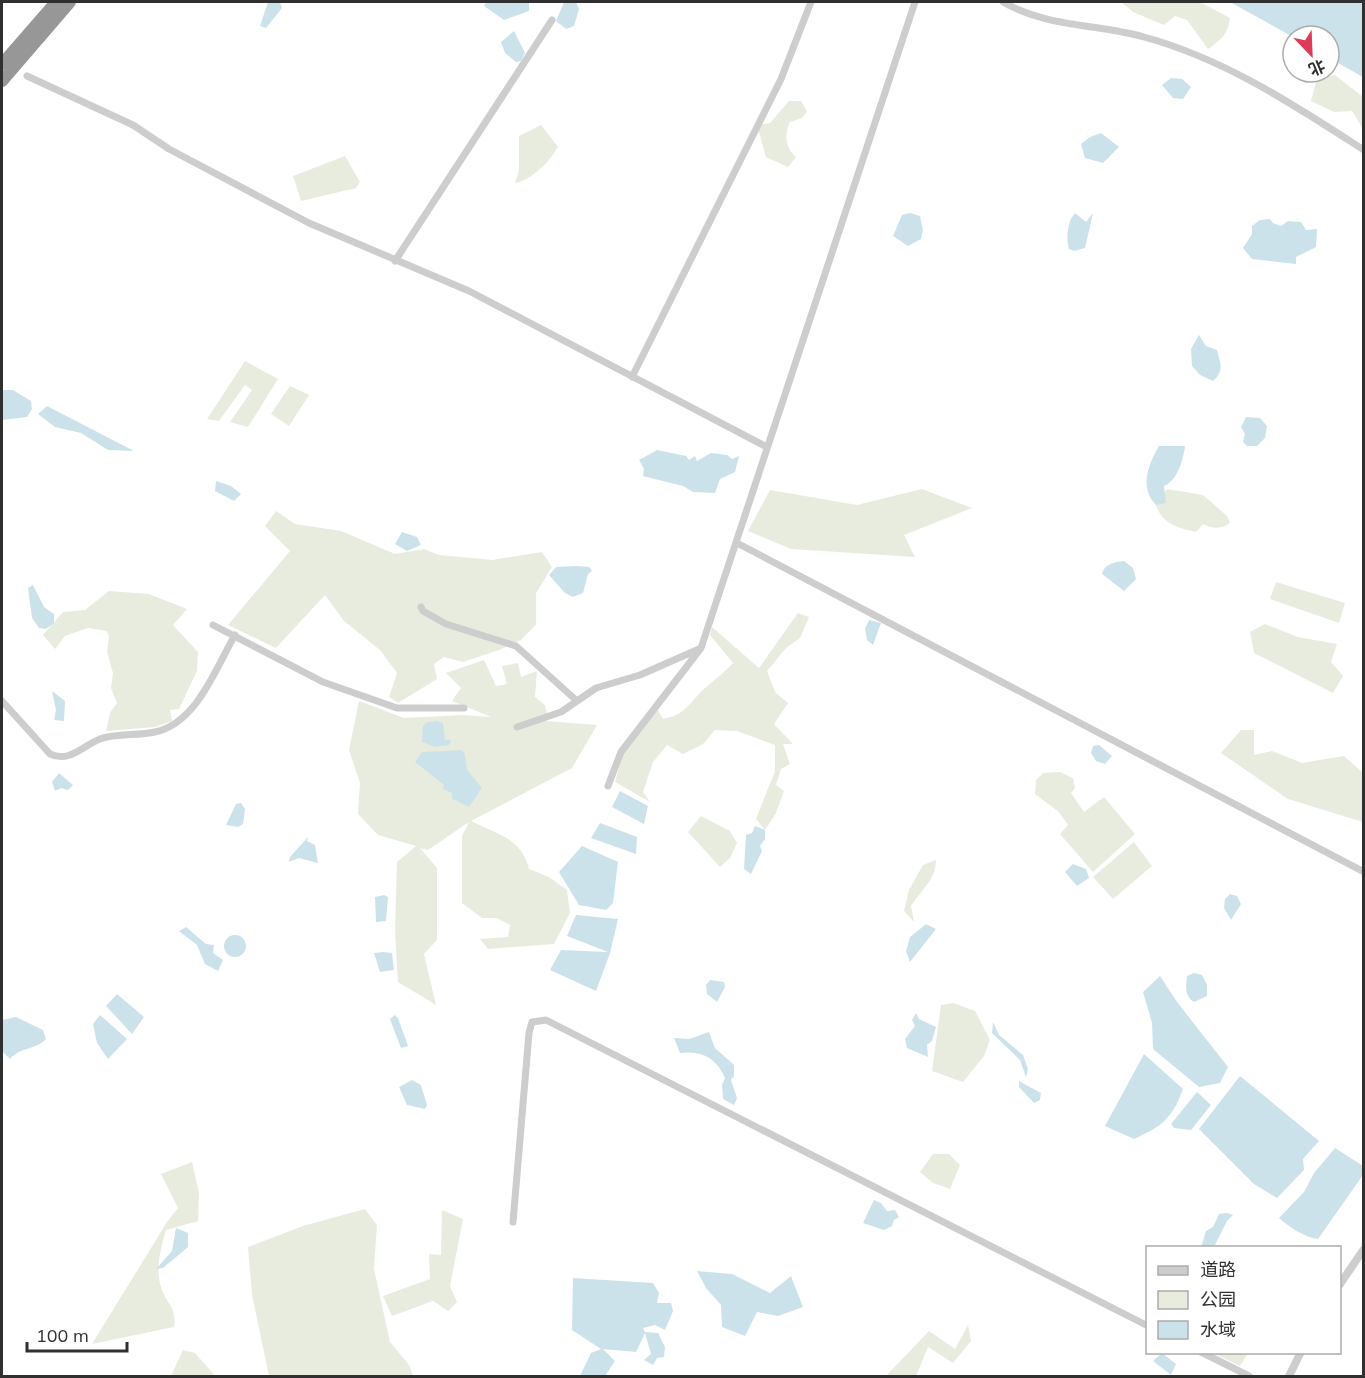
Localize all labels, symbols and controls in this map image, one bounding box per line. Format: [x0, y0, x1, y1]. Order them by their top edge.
north arrow [1281, 24, 1341, 84]
text: 北 [1306, 55, 1328, 80]
legend [1146, 1246, 1341, 1354]
text: 道路 [1200, 1258, 1236, 1281]
text: 公园 [1200, 1288, 1236, 1311]
scale bar [27, 1315, 128, 1353]
text: 水域 [1200, 1318, 1236, 1341]
text: 100 m [36, 1324, 89, 1347]

